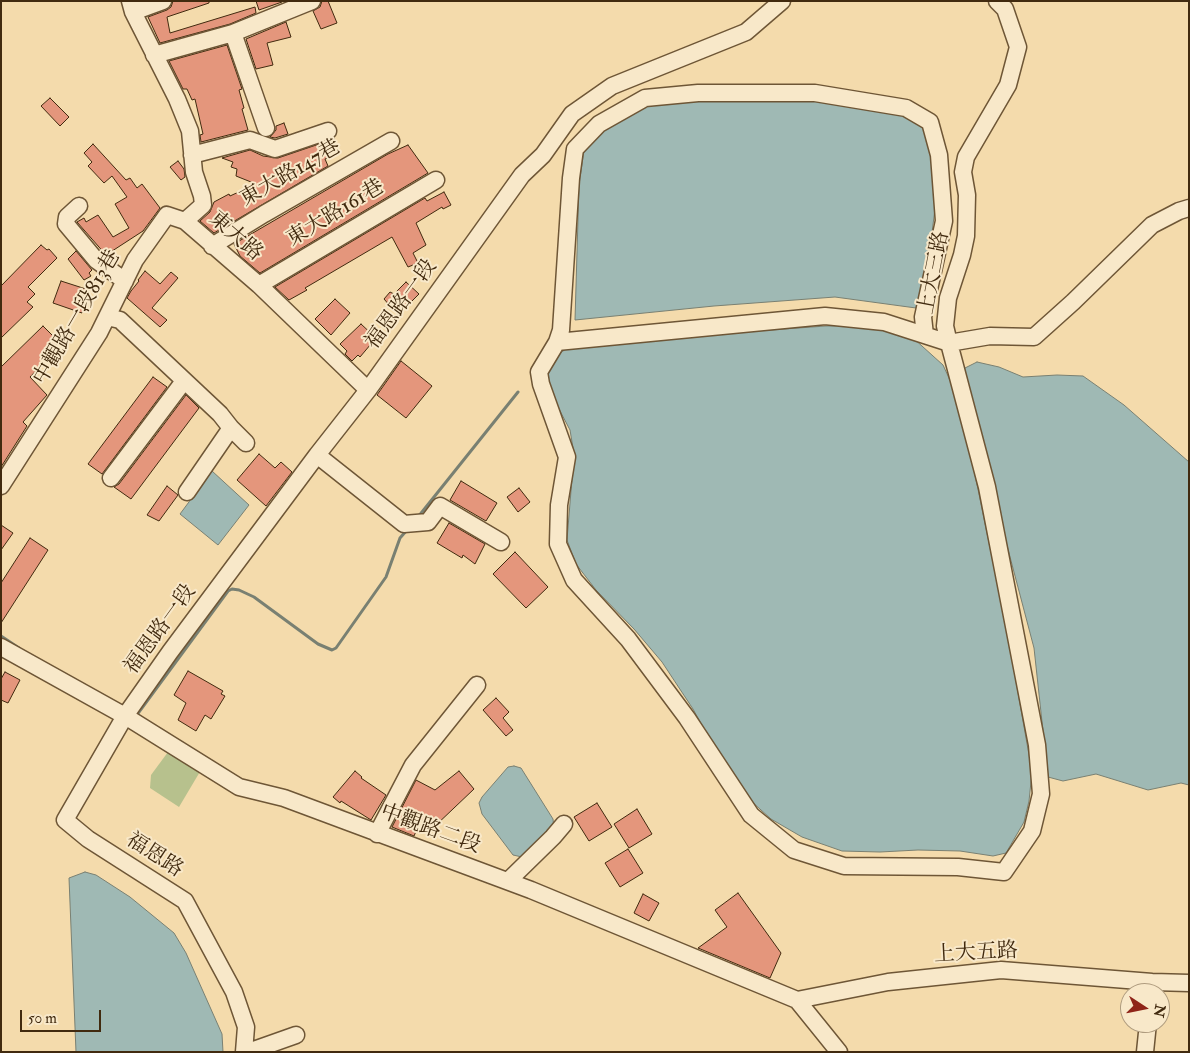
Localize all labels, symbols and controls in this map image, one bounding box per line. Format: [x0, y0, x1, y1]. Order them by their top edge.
street label: 東大路147巷 [236, 135, 346, 213]
street label: 東大路161巷 [283, 175, 389, 253]
street label: 東大路 [203, 207, 267, 267]
street label: 上大三路 [915, 229, 955, 317]
street label: 中觀路一段813巷 [29, 246, 127, 390]
street label: 福恩路一段 [361, 255, 443, 355]
street label: 福恩路一段 [120, 580, 202, 680]
street label: 中觀路二段 [376, 800, 484, 860]
street label: 福恩路 [121, 828, 187, 884]
street label: 上大五路 [933, 939, 1019, 969]
north arrow [1120, 983, 1170, 1033]
scale bar [22, 1000, 104, 1032]
text: N [1150, 1003, 1169, 1019]
text: 50 m [28, 1009, 57, 1028]

